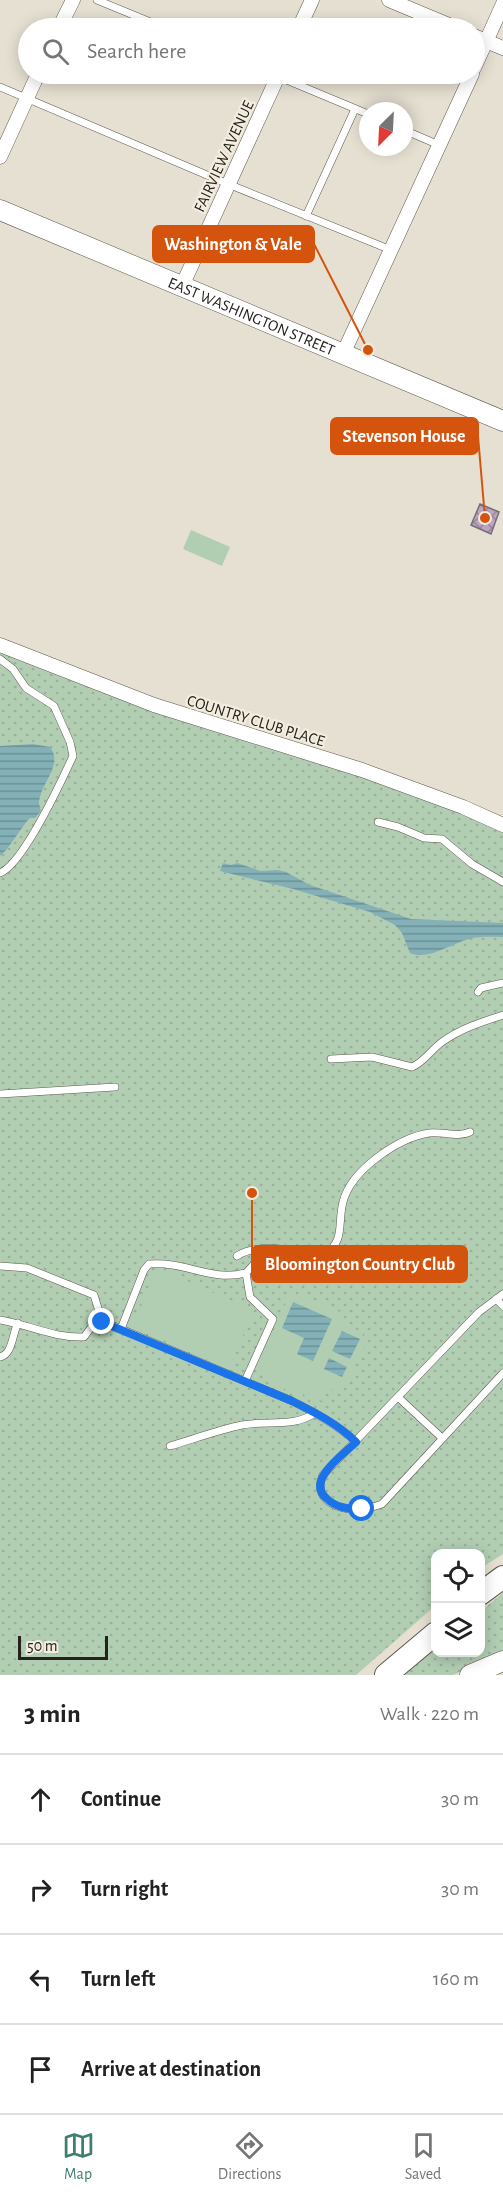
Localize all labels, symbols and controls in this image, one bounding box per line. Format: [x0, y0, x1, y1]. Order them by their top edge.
search box [18, 18, 485, 84]
icon: search [39, 35, 72, 68]
text: Search here [87, 40, 186, 62]
street label: FAIRVIEW AVENUE [191, 98, 257, 215]
north arrow [359, 102, 413, 156]
callout: Washington & Vale [153, 226, 314, 262]
text: Washington & Vale [164, 236, 302, 254]
street label: EAST WASHINGTON STREET [166, 274, 337, 359]
callout: Stevenson House [331, 418, 478, 454]
text: Stevenson House [342, 428, 466, 446]
street label: COUNTRY CLUB PLACE [185, 692, 327, 750]
callout: Bloomington Country Club [252, 1246, 467, 1282]
text: Bloomington Country Club [265, 1256, 455, 1274]
route end [88, 1308, 114, 1334]
route start [348, 1495, 374, 1521]
map controls [431, 1549, 485, 1657]
button: locate [431, 1549, 485, 1603]
button: layers [431, 1603, 485, 1657]
scale bar [18, 1633, 108, 1660]
text: 50 m [27, 1638, 58, 1654]
text: 3 min [24, 1701, 81, 1727]
text: Walk · 220 m [380, 1704, 479, 1724]
icon: ahead [24, 1783, 57, 1816]
text: Continue [81, 1788, 161, 1810]
text: 30 m [441, 1789, 479, 1809]
icon: right [24, 1873, 57, 1906]
text: Turn right [81, 1878, 168, 1900]
text: 30 m [441, 1879, 479, 1899]
icon: left [24, 1963, 57, 1996]
text: Turn left [81, 1968, 155, 1990]
text: 160 m [433, 1969, 479, 1989]
icon: arrive [24, 2053, 57, 2086]
text: Arrive at destination [81, 2058, 261, 2080]
tab: Map [62, 2129, 95, 2184]
tab: Directions [218, 2129, 282, 2184]
tab: Saved [405, 2129, 441, 2184]

